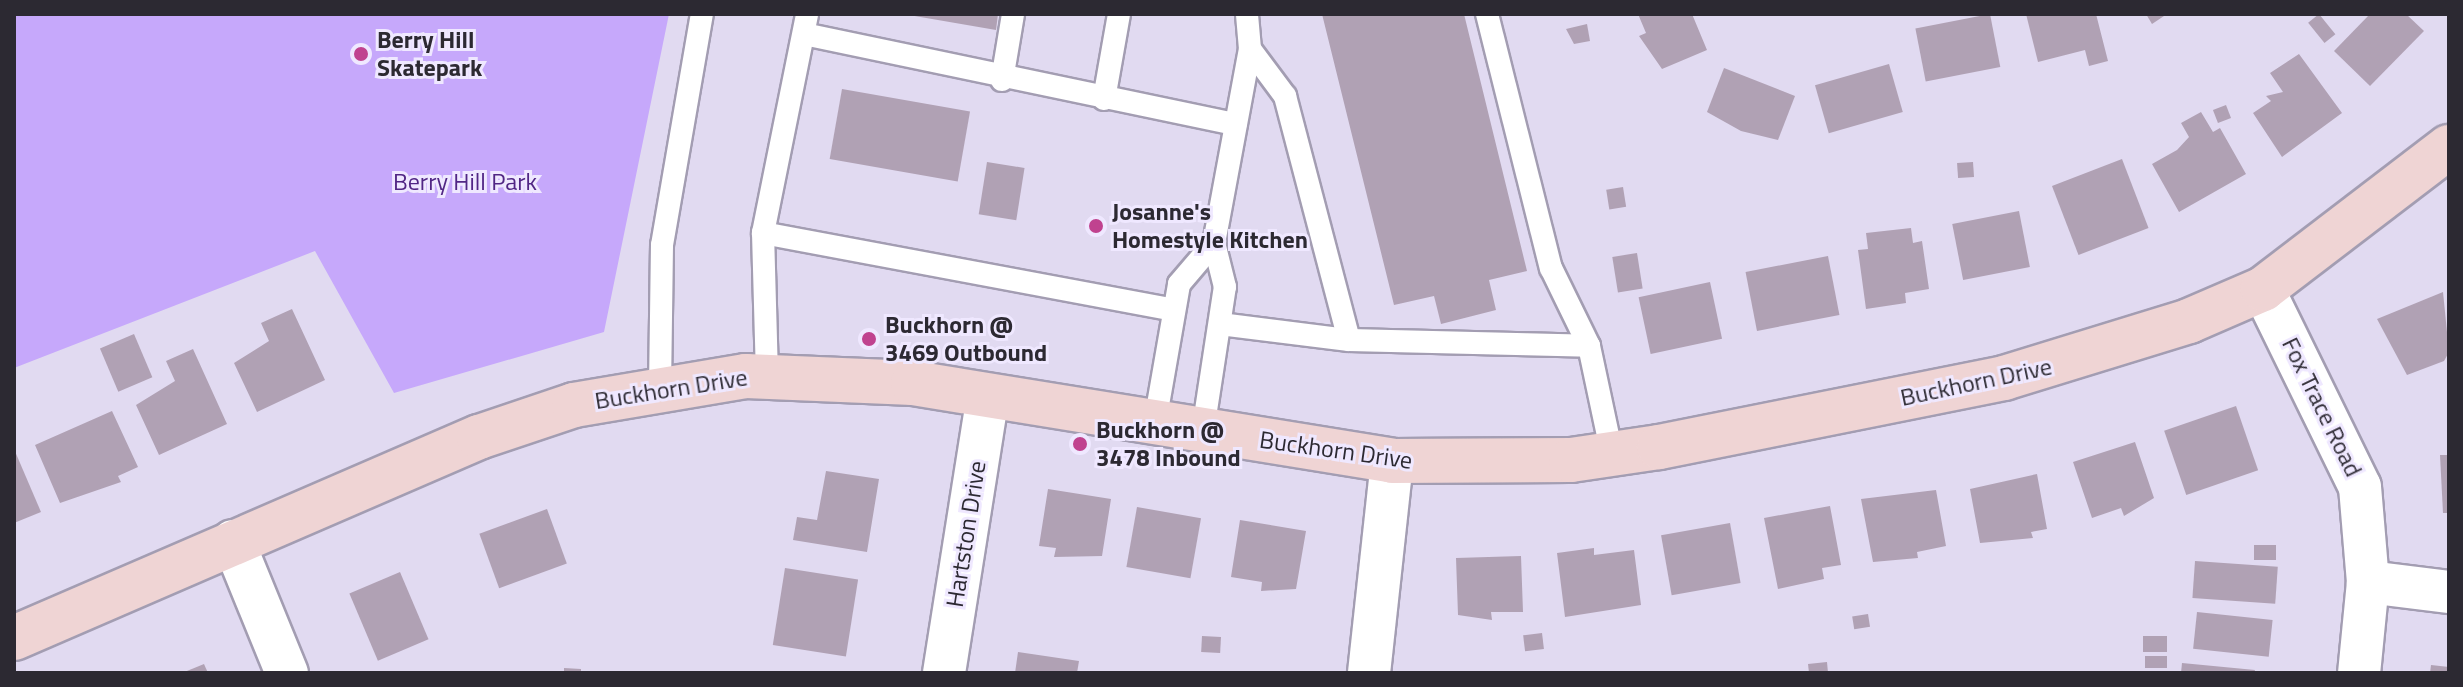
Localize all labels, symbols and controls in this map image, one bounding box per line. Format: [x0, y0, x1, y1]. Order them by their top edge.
place label: Berry Hill Skatepark [377, 26, 482, 82]
marker: Berry Hill Skatepark [352, 45, 370, 63]
park label: Berry Hill Park [393, 168, 537, 196]
place label: Josanne's Homestyle Kitchen [1112, 198, 1308, 254]
marker: Josanne's Homestyle Kitchen [1087, 217, 1105, 235]
place label: Buckhorn @ 3469 Outbound [885, 311, 1047, 367]
marker: Buckhorn @ 3469 Outbound [860, 330, 878, 348]
street label: Fox Trace Road [2276, 333, 2368, 481]
street label: Buckhorn Drive [1898, 352, 2054, 412]
street label: Buckhorn Drive [593, 363, 749, 415]
place label: Buckhorn @ 3478 Inbound [1096, 416, 1241, 472]
street label: Buckhorn Drive [1258, 425, 1414, 475]
marker: Buckhorn @ 3478 Inbound [1071, 435, 1089, 453]
street label: Hartston Drive [940, 459, 992, 609]

